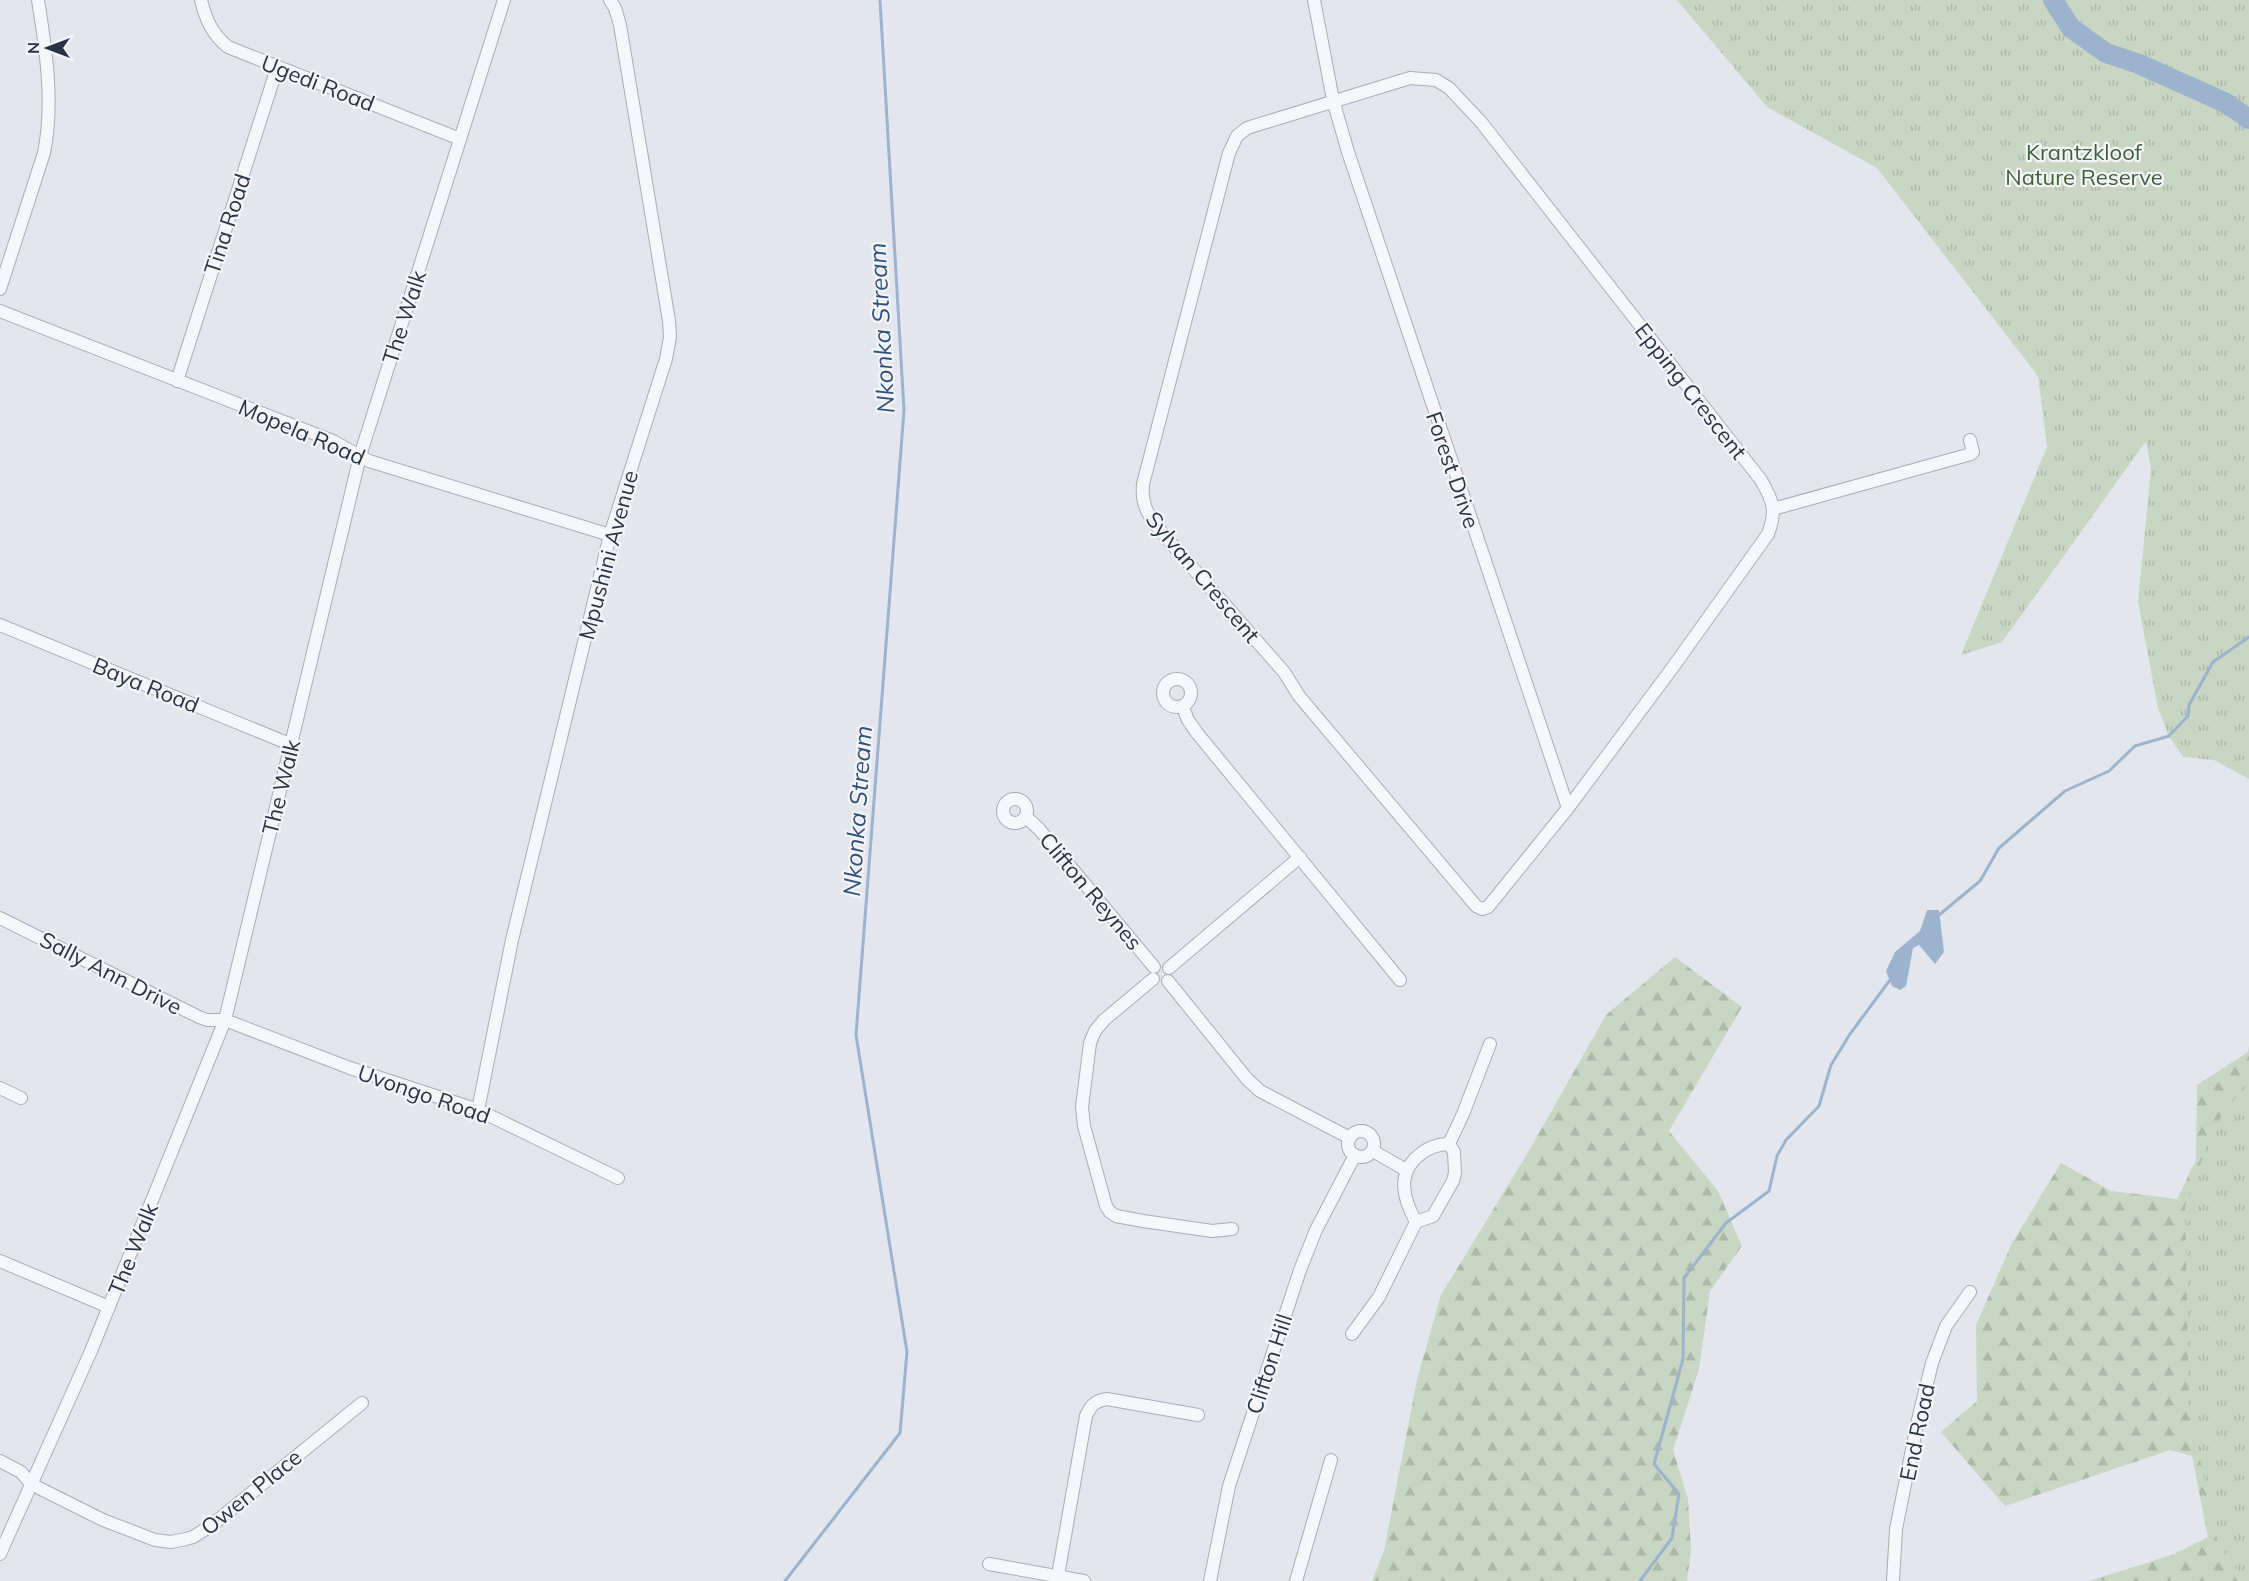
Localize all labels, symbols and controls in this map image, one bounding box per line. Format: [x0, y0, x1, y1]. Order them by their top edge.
north arrow [18, 18, 78, 78]
text: N [23, 42, 43, 54]
street label: Ugedi Road [257, 49, 379, 117]
park label: Krantzkloof Nature Reserve [2005, 138, 2163, 191]
street label: Tina Road [198, 170, 256, 278]
water label: Nkonka Stream [862, 242, 900, 414]
street label: The Walk [376, 266, 432, 367]
street label: Epping Crescent [1629, 317, 1753, 465]
street label: Mopela Road [235, 393, 369, 471]
street label: Forest Drive [1420, 408, 1486, 532]
street label: Mpushini Avenue [572, 467, 644, 643]
street label: Sylvan Crescent [1140, 506, 1266, 649]
street label: Baya Road [89, 651, 203, 719]
water label: Nkonka Stream [836, 725, 878, 897]
street label: The Walk [256, 736, 306, 837]
street label: Clifton Reynes [1034, 826, 1148, 956]
street label: Sally Ann Drive [35, 925, 187, 1021]
street label: Uvongo Road [354, 1058, 494, 1130]
street label: The Walk [102, 1198, 164, 1299]
street label: Clifton Hill [1240, 1310, 1298, 1418]
street label: End Road [1893, 1381, 1941, 1483]
street label: Owen Place [195, 1443, 307, 1541]

